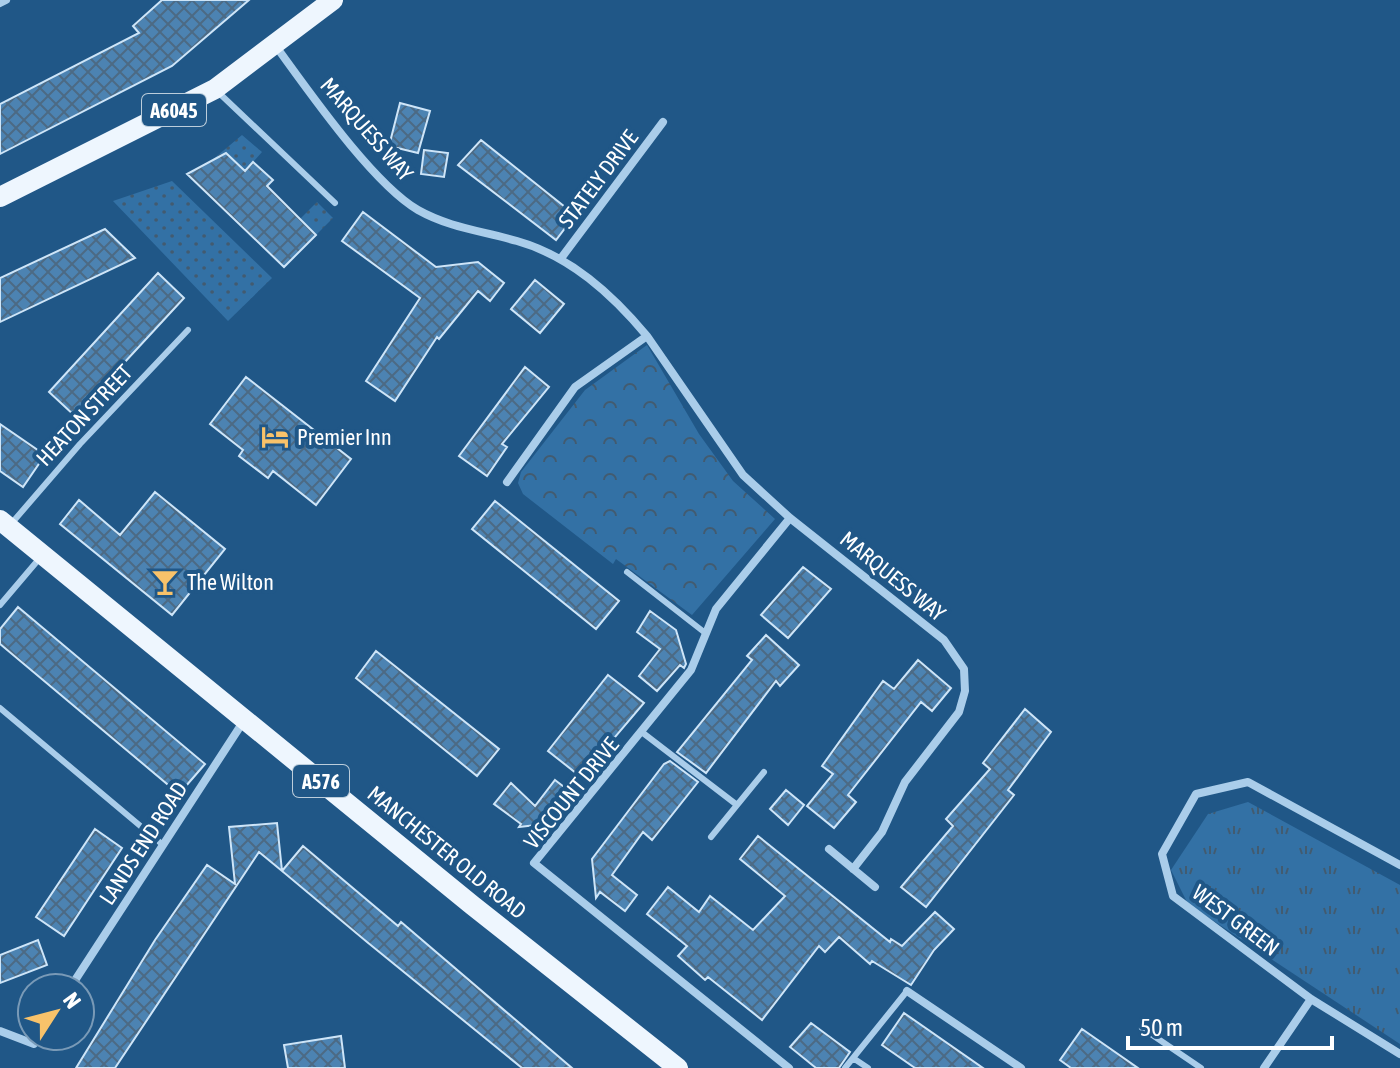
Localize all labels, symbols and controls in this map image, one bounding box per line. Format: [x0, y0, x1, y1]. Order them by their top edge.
street label: MARQUESS WAY [315, 72, 419, 186]
road number: A6045 [142, 94, 206, 126]
street label: STATELY DRIVE [553, 124, 644, 233]
street label: HEATON STREET [31, 359, 138, 471]
hotel icon: Premier Inn [260, 422, 290, 452]
place label: Premier Inn [297, 424, 392, 450]
street label: MARQUESS WAY [835, 526, 951, 627]
bar icon: The Wilton [150, 567, 180, 597]
place label: The Wilton [187, 569, 274, 595]
street label: VISCOUNT DRIVE [518, 732, 624, 854]
road number: A576 [293, 765, 349, 797]
street label: LANDS END ROAD [94, 777, 192, 909]
street label: MANCHESTER OLD ROAD [363, 780, 531, 924]
street label: WEST GREEN [1188, 879, 1284, 961]
north arrow [16, 972, 96, 1052]
text: N [58, 987, 87, 1013]
scale bar [1128, 1000, 1332, 1050]
text: 50 m [1140, 1014, 1183, 1041]

